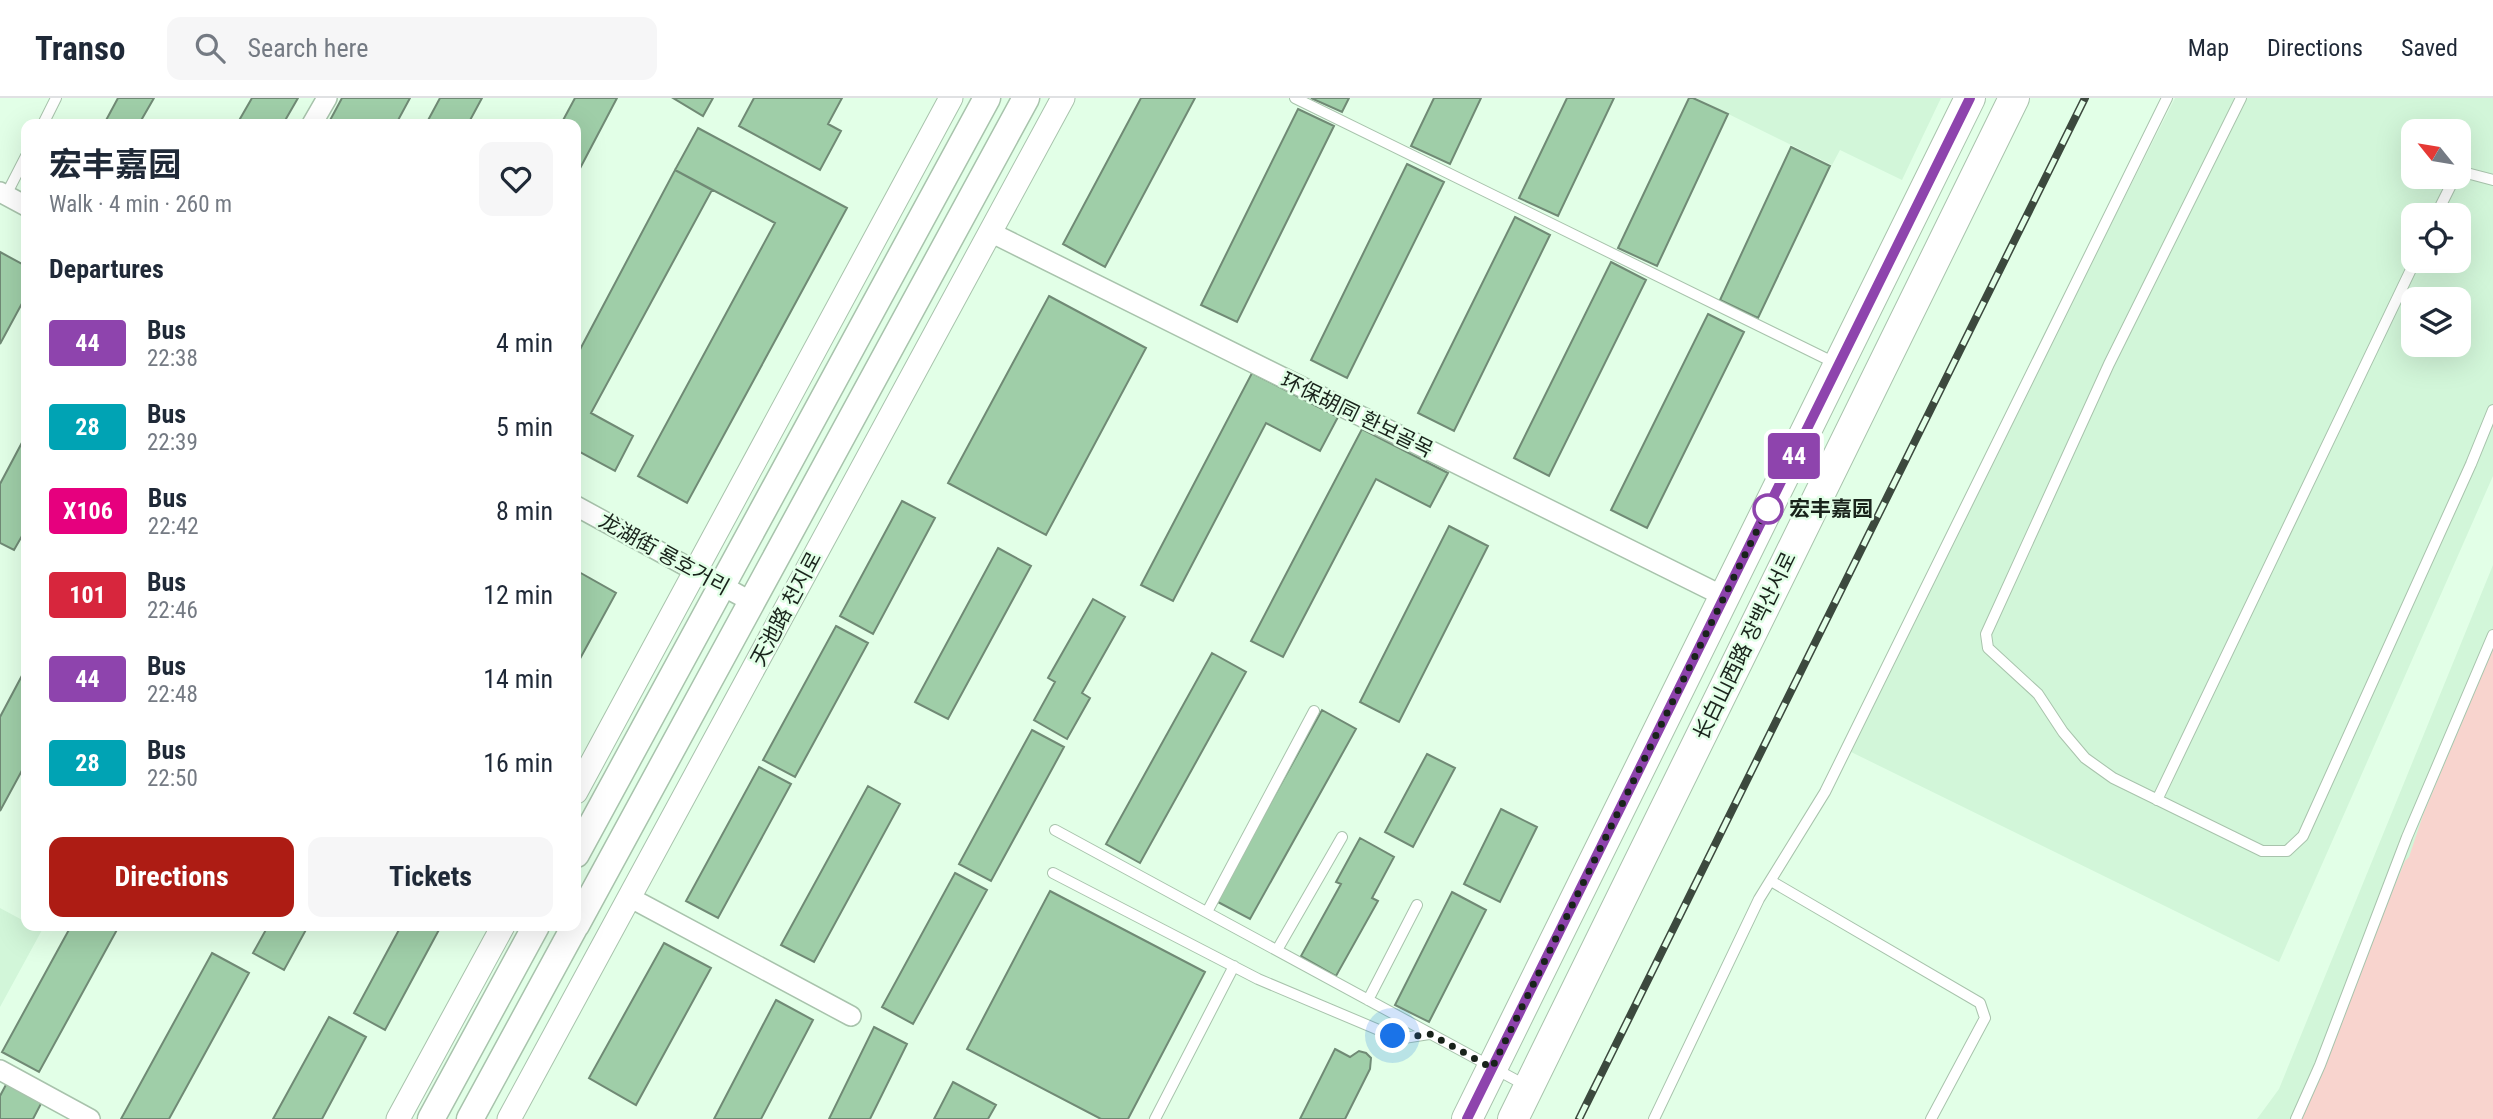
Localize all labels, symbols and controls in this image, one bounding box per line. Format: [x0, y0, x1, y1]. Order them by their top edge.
search box [167, 17, 657, 80]
text: Transo [35, 29, 125, 68]
icon: search [191, 29, 229, 67]
text: Search here [247, 33, 368, 63]
text: Map [2188, 34, 2229, 62]
text: Directions [2267, 34, 2363, 62]
text: Saved [2401, 34, 2458, 62]
north arrow [2401, 119, 2471, 189]
map controls [2401, 119, 2471, 357]
button: heart [479, 142, 553, 216]
text: 宏丰嘉园 [49, 145, 181, 184]
text: Walk · 4 min · 260 m [49, 191, 232, 218]
button: locate [2401, 203, 2471, 273]
text: Departures [49, 254, 164, 284]
button: layers [2401, 287, 2471, 357]
text: Bus [147, 315, 186, 345]
text: 4 min [496, 328, 553, 358]
text: 44 [75, 329, 100, 357]
text: 22:38 [147, 345, 198, 372]
street label: 环保胡同 환보골목 [1277, 368, 1437, 462]
text: Bus [147, 399, 186, 429]
text: 5 min [496, 412, 553, 442]
text: 28 [75, 413, 100, 441]
text: 22:39 [147, 429, 198, 456]
line badge: 44 [1762, 433, 1826, 479]
text: 44 [1782, 442, 1806, 470]
text: Bus [148, 483, 187, 513]
marker: 宏丰嘉园 [1753, 494, 1783, 524]
text: 8 min [496, 496, 553, 526]
text: X106 [63, 497, 113, 525]
place label: 宏丰嘉园 [1789, 497, 1873, 521]
street label: 龙湖街 룡호거리 [595, 508, 733, 600]
text: 22:42 [148, 513, 199, 540]
street label: 天池路 천지로 [746, 548, 826, 670]
street label: 长白山西路 장백산서로 [1689, 548, 1801, 744]
text: Bus [147, 567, 186, 597]
text: 12 min [483, 580, 553, 610]
text: 101 [69, 581, 106, 609]
text: 22:46 [147, 597, 198, 624]
text: Bus [147, 651, 186, 681]
text: 14 min [483, 664, 553, 694]
text: 44 [75, 665, 100, 693]
text: 22:48 [147, 681, 198, 708]
text: Bus [147, 735, 186, 765]
text: 16 min [483, 748, 553, 778]
text: 28 [75, 749, 100, 777]
text: 22:50 [147, 765, 198, 792]
button: Directions [49, 837, 294, 917]
button: Tickets [308, 837, 553, 917]
your location [1375, 1018, 1410, 1053]

